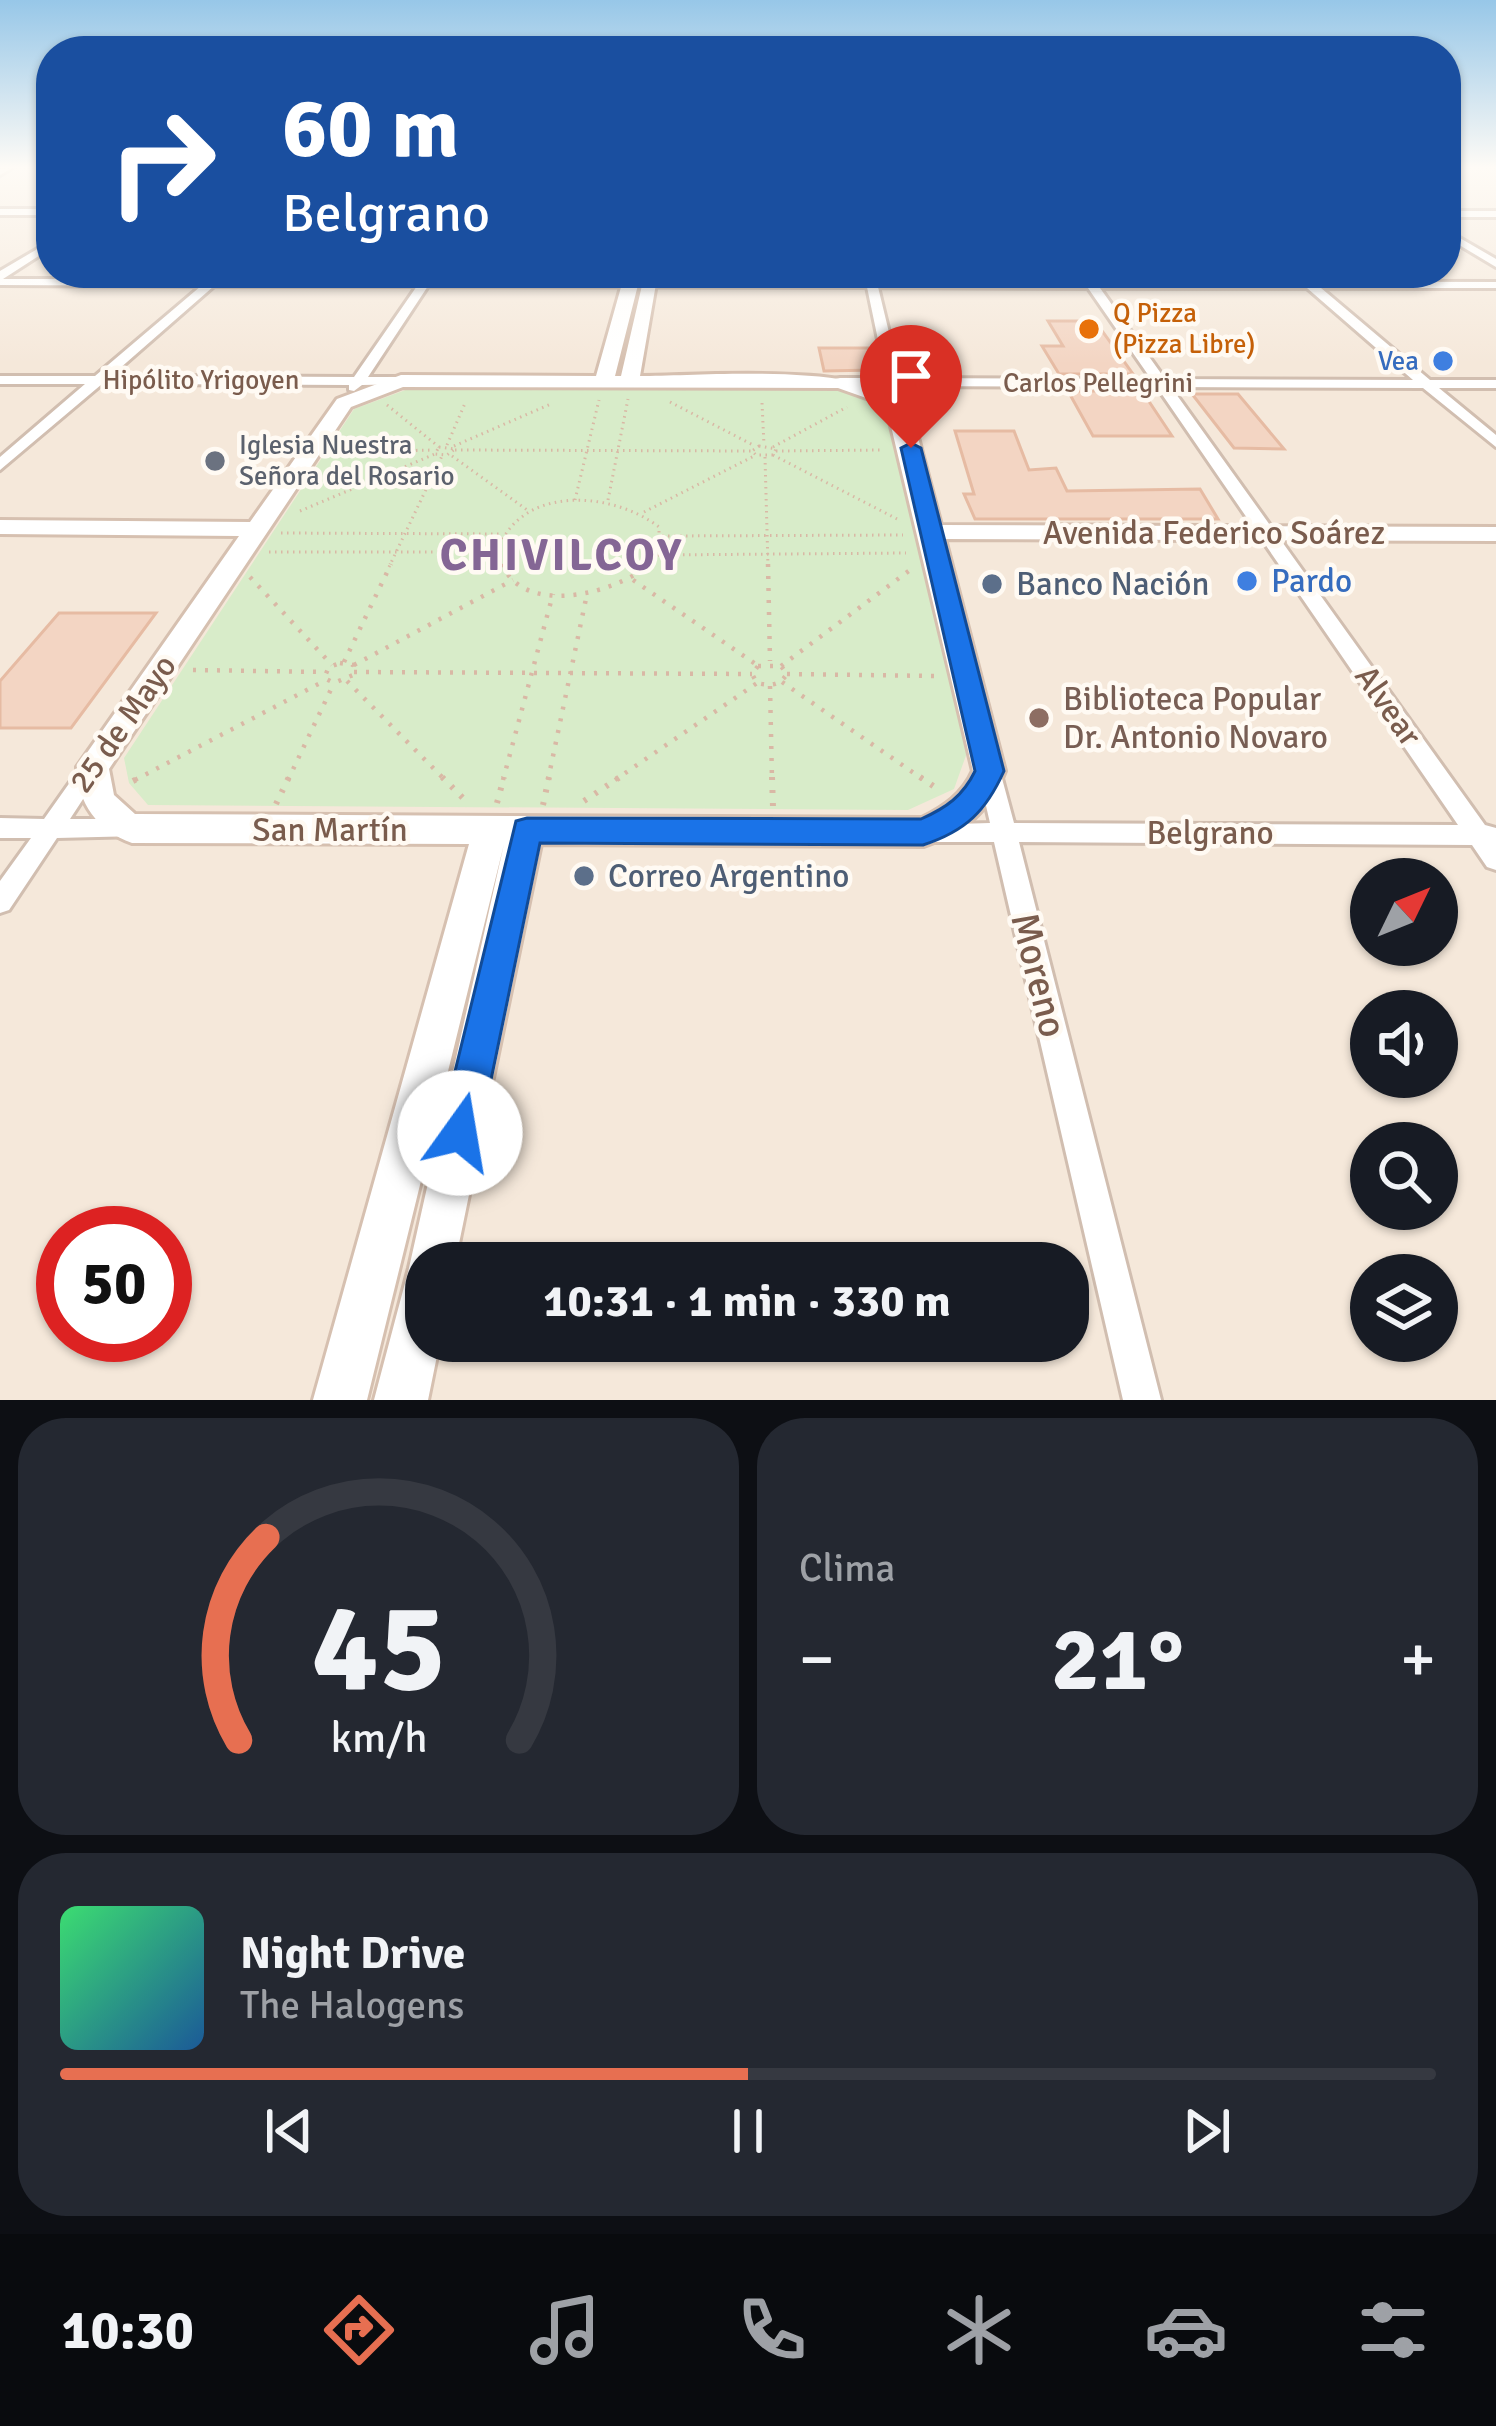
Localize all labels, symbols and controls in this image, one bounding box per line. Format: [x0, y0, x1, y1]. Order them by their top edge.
text: 60 m [282, 77, 459, 181]
icon: right [84, 84, 240, 240]
text: Belgrano [282, 180, 490, 247]
place label: Q Pizza (Pizza Libre) [1113, 297, 1255, 361]
marker: Q Pizza (Pizza Libre) [1076, 316, 1102, 342]
pin [860, 325, 962, 448]
icon: arrive [878, 343, 944, 409]
place label: Vea [1378, 345, 1419, 378]
marker: Vea [1430, 348, 1456, 374]
street label: Hipólito Yrigoyen [103, 364, 299, 397]
street label: Carlos Pellegrini [1003, 367, 1193, 400]
place label: Iglesia Nuestra Señora del Rosario [239, 429, 455, 493]
marker: Iglesia Nuestra Señora del Rosario [202, 448, 228, 474]
street label: Avenida Federico Soárez [1043, 513, 1385, 554]
district label: CHIVILCOY [440, 528, 684, 583]
place label: Pardo [1271, 561, 1352, 602]
place label: Banco Nación [1016, 564, 1210, 605]
marker: Pardo [1234, 568, 1260, 594]
marker: Banco Nación [979, 571, 1005, 597]
street label: 25 de Mayo [61, 647, 185, 801]
street label: Alvear [1346, 658, 1430, 754]
place label: Biblioteca Popular Dr. Antonio Novaro [1063, 679, 1328, 758]
marker: Biblioteca Popular Dr. Antonio Novaro [1026, 705, 1052, 731]
street label: San Martín [252, 810, 408, 851]
street label: Belgrano [1146, 813, 1274, 854]
place label: Correo Argentino [608, 856, 849, 897]
north arrow [1350, 858, 1458, 966]
map controls [1350, 858, 1458, 1362]
marker: Correo Argentino [571, 863, 597, 889]
street label: Moreno [1000, 908, 1078, 1042]
button: sound [1350, 990, 1458, 1098]
position arrow [397, 1070, 523, 1196]
button: search [1350, 1122, 1458, 1230]
speed limit sign: 50 [36, 1206, 192, 1362]
button: layers [1350, 1254, 1458, 1362]
text: 10:31 · 1 min · 330 m [543, 1274, 951, 1329]
text: Clima [799, 1544, 895, 1592]
text: 45 [311, 1572, 446, 1725]
text: 21° [1051, 1604, 1184, 1715]
text: − [799, 1619, 835, 1700]
text: + [1400, 1619, 1436, 1700]
text: km/h [330, 1711, 427, 1764]
text: Night Drive [240, 1926, 465, 1981]
text: The Halogens [240, 1981, 464, 2029]
icon: previous [256, 2098, 322, 2164]
icon: pause [715, 2098, 781, 2164]
icon: next [1174, 2098, 1240, 2164]
icon: directions [317, 2288, 401, 2372]
icon: music [523, 2288, 607, 2372]
icon: phone [730, 2288, 814, 2372]
icon: climate [937, 2288, 1021, 2372]
icon: car [1144, 2288, 1228, 2372]
icon: filters [1351, 2288, 1435, 2372]
text: 10:30 [61, 2297, 194, 2364]

